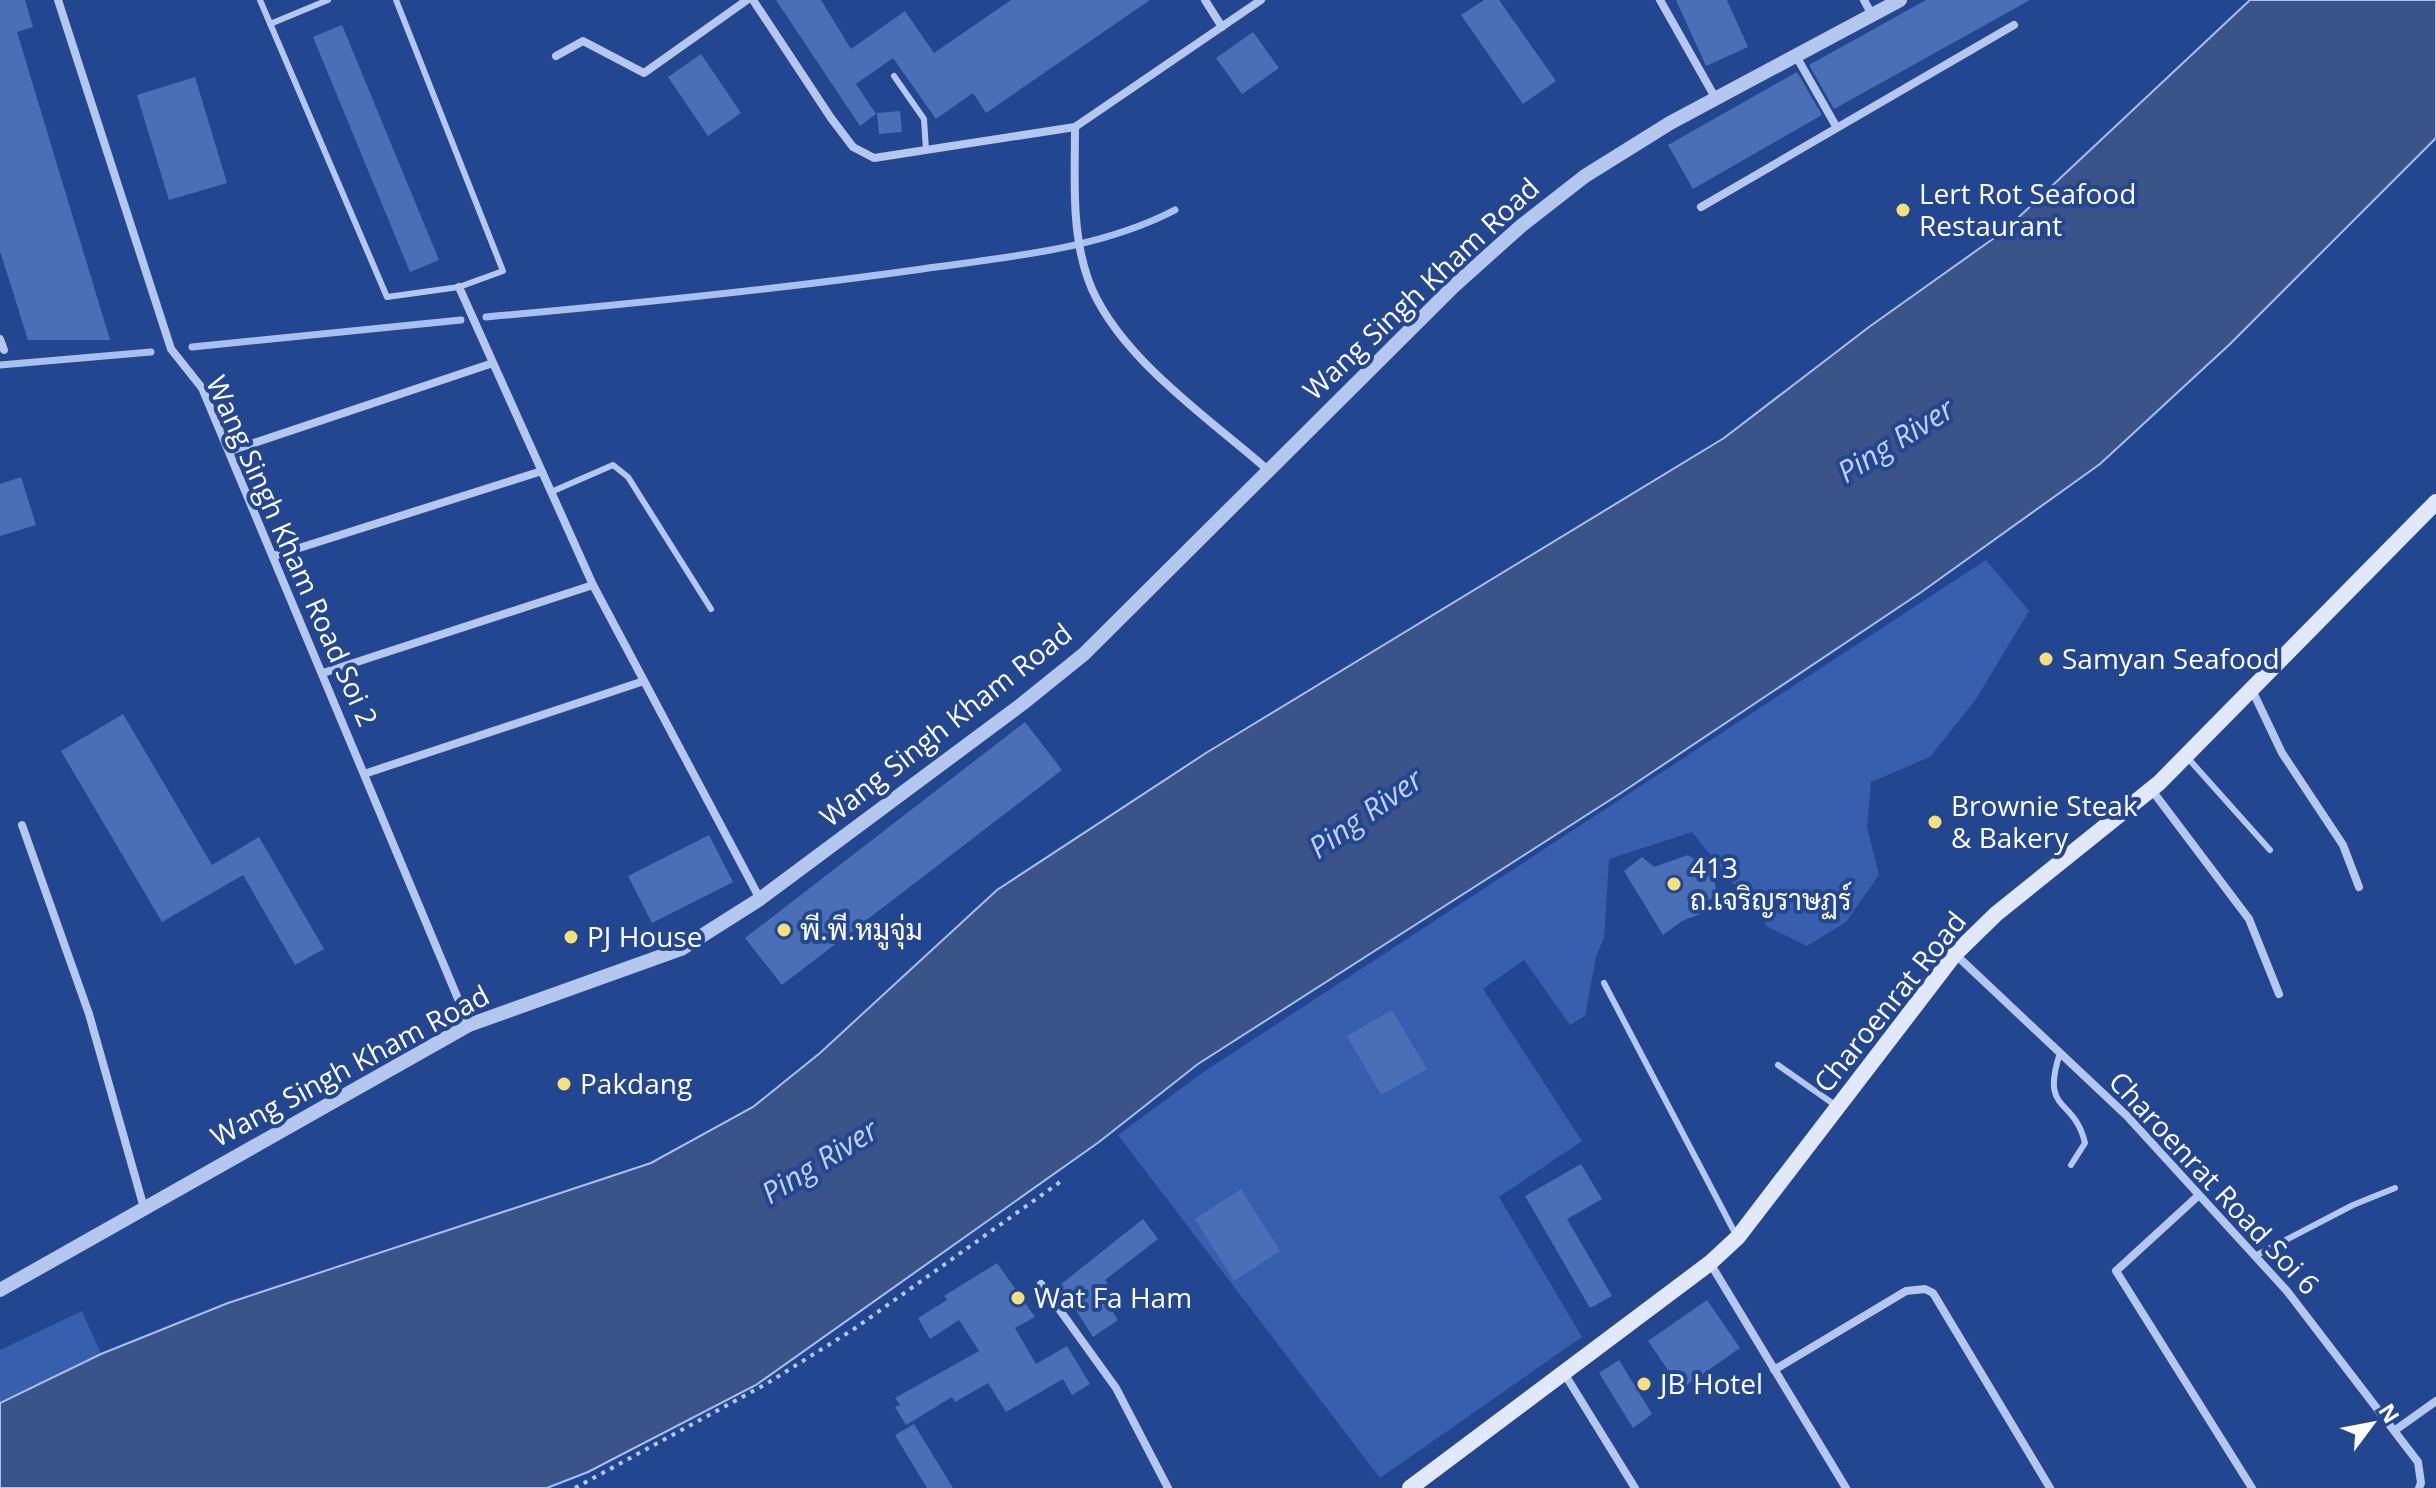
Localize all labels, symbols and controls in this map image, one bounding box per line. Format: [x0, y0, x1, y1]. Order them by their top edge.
street label: Wang Singh Kham Road [1294, 169, 1547, 408]
place label: Lert Rot Seafood Restaurant [1919, 174, 2136, 244]
marker: Lert Rot Seafood Restaurant [1894, 201, 1912, 219]
street label: Wang Singh Kham Road Soi 2 [198, 369, 388, 732]
water label: Ping River [1829, 387, 1962, 492]
street label: Wang Singh Kham Road [811, 614, 1079, 835]
place label: Samyan Seafood [2062, 639, 2280, 677]
marker: Samyan Seafood [2037, 650, 2055, 668]
water label: Ping River [1300, 758, 1431, 867]
place label: Brownie Steak & Bakery [1951, 786, 2138, 856]
marker: Brownie Steak & Bakery [1926, 813, 1944, 831]
place label: 413 ถ.เจริญราษฏร์ [1690, 848, 1851, 920]
marker: 413 ถ.เจริญราษฏร์ [1665, 875, 1683, 893]
street label: Charoenrat Road [1804, 903, 1974, 1100]
place label: พี.พี.หมูจุ่ม [800, 910, 923, 950]
place label: PJ House [587, 917, 702, 955]
marker: พี.พี.หมูจุ่ม [775, 921, 793, 939]
marker: PJ House [562, 928, 580, 946]
street label: Wang Singh Kham Road [204, 976, 495, 1155]
street label: Charoenrat Road Soi 6 [2101, 1062, 2328, 1302]
place label: Pakdang [580, 1064, 692, 1102]
marker: Pakdang [555, 1075, 573, 1093]
water label: Ping River [753, 1108, 886, 1213]
place label: Wat Fa Ham [1034, 1278, 1192, 1316]
marker: Wat Fa Ham [1009, 1289, 1027, 1307]
place label: JB Hotel [1657, 1364, 1763, 1402]
marker: JB Hotel [1635, 1375, 1653, 1393]
north arrow [2332, 1384, 2412, 1464]
text: N [2372, 1397, 2407, 1428]

